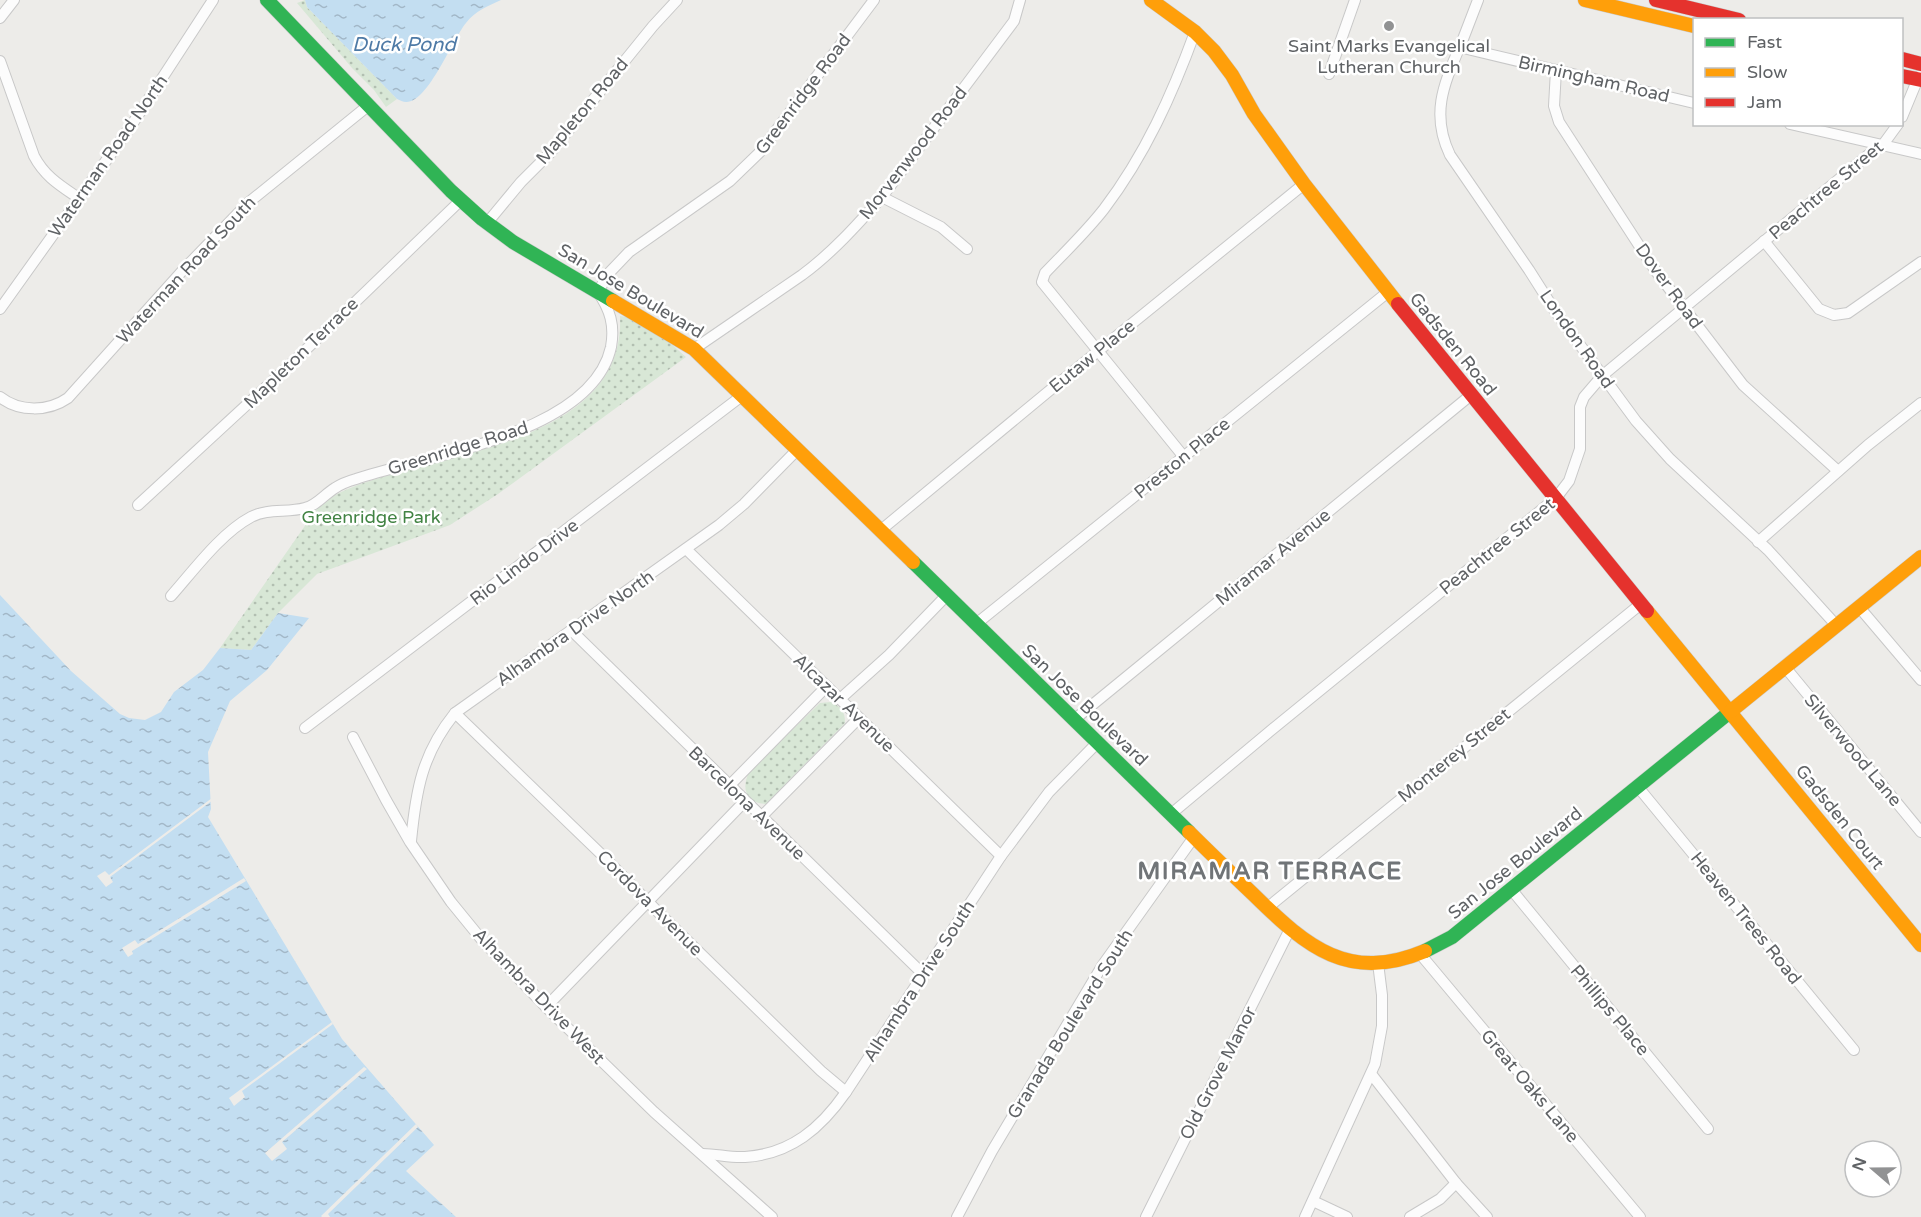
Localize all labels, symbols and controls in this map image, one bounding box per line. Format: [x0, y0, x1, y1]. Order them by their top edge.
legend [1693, 18, 1903, 126]
marker: Saint Marks Evangelical Lutheran Church [1382, 19, 1396, 33]
street label: Greenridge Road [750, 29, 856, 159]
text: Fast [1747, 31, 1782, 53]
water label: Duck Pond [352, 33, 458, 57]
place label: Saint Marks Evangelical Lutheran Church [1288, 35, 1490, 78]
street label: Birmingham Road [1516, 51, 1672, 107]
street label: Mapleton Road [531, 53, 633, 169]
text: Slow [1747, 61, 1788, 83]
street label: Waterman Road North [44, 71, 172, 241]
street label: Morvenwood Road [854, 82, 972, 224]
text: Jam [1747, 91, 1782, 113]
street label: Peachtree Street [1764, 136, 1888, 244]
street label: Waterman Road South [112, 191, 260, 349]
street label: San Jose Boulevard [554, 239, 708, 343]
street label: Dover Road [1631, 239, 1707, 333]
street label: London Road [1535, 285, 1619, 393]
street label: Gadsden Road [1405, 288, 1501, 400]
street label: Mapleton Terrace [239, 293, 363, 413]
street label: Eutaw Place [1045, 315, 1139, 397]
street label: Preston Place [1130, 413, 1234, 503]
street label: Greenridge Road [385, 416, 531, 480]
street label: Peachtree Street [1435, 493, 1559, 599]
street label: Miramar Avenue [1211, 504, 1335, 610]
park label: Greenridge Park [302, 506, 441, 528]
street label: Rio Lindo Drive [465, 514, 583, 610]
street label: Alhambra Drive North [492, 565, 658, 691]
street label: San Jose Boulevard [1018, 639, 1152, 771]
street label: Alcazar Avenue [789, 649, 899, 757]
street label: Silverwood Lane [1800, 689, 1906, 811]
street label: Monterey Street [1393, 703, 1515, 807]
street label: Barcelona Avenue [684, 741, 810, 865]
street label: Gadsden Court [1791, 760, 1889, 874]
street label: San Jose Boulevard [1444, 802, 1586, 924]
street label: Cordova Avenue [593, 846, 707, 960]
street label: Heaven Trees Road [1686, 847, 1806, 989]
district label: MIRAMAR TERRACE [1137, 857, 1403, 886]
street label: Alhambra Drive South [858, 896, 980, 1066]
street label: Alhambra Drive West [468, 923, 610, 1069]
street label: Granada Boulevard South [1002, 925, 1138, 1123]
street label: Phillips Place [1566, 960, 1654, 1060]
street label: Old Grove Manor [1175, 1003, 1261, 1143]
street label: Great Oaks Lane [1476, 1025, 1584, 1147]
north arrow [1843, 1139, 1903, 1199]
text: N [1848, 1155, 1871, 1174]

